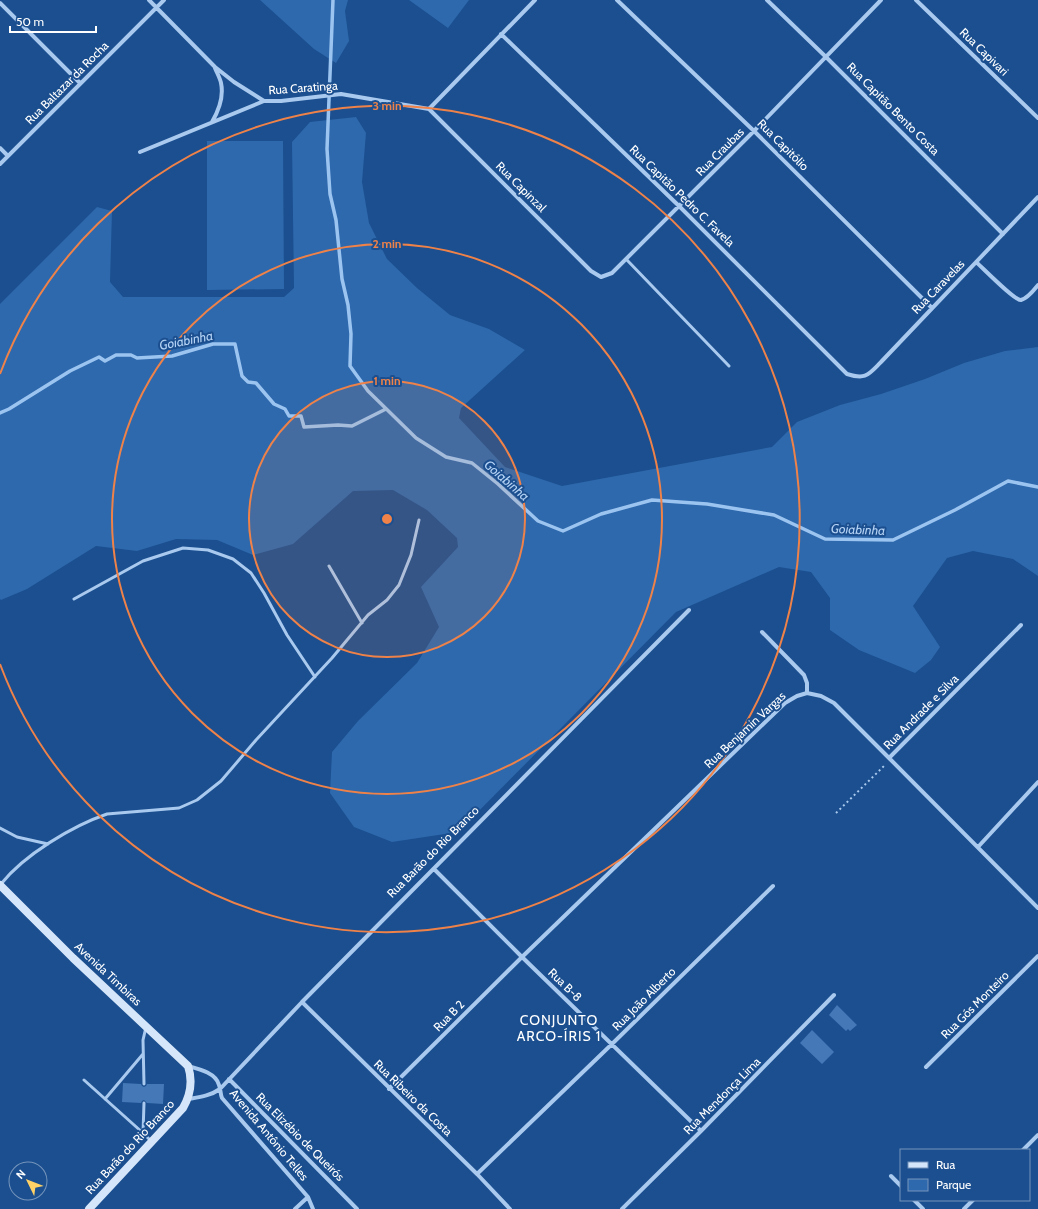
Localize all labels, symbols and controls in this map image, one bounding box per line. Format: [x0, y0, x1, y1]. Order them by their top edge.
scale bar [10, 8, 96, 34]
text: 50 m [16, 14, 44, 29]
street label: Rua Capivari [957, 25, 1012, 79]
street label: Rua Baltazar da Rocha [22, 38, 112, 127]
street label: Rua Capitão Bento Costa [844, 59, 943, 158]
street label: Rua Caratinga [268, 78, 338, 97]
text: 3 min [372, 98, 402, 113]
street label: Rua Capitólio [754, 116, 813, 174]
street label: Rua Craubas [692, 124, 747, 179]
street label: Rua Capitão Pedro C. Favela [627, 142, 738, 250]
street label: Rua Capinzal [493, 158, 550, 215]
text: 2 min [373, 236, 401, 251]
street label: Rua Caravelas [908, 256, 967, 317]
water label: Goiabinha [158, 327, 214, 353]
text: 1 min [373, 373, 401, 388]
water label: Goiabinha [481, 456, 533, 504]
centre of rings [380, 512, 394, 526]
water label: Goiabinha [831, 520, 885, 538]
street label: Rua Andrade e Silva [880, 671, 962, 752]
street label: Rua Benjamin Vargas [701, 688, 788, 771]
street label: Rua Barão do Rio Branco [384, 802, 482, 901]
street label: Avenida Timbiras [72, 939, 145, 1009]
street label: Rua João Alberto [609, 963, 679, 1034]
street label: Rua B-8 [545, 965, 585, 1004]
street label: Rua Gós Monteiro [938, 967, 1012, 1042]
street label: Rua B 2 [430, 997, 467, 1034]
district label: CONJUNTO ARCO-ÍRIS 1 [517, 1011, 601, 1045]
street label: Rua Mendonça Lima [680, 1054, 764, 1137]
street label: Rua Ribeiro da Costa [371, 1056, 456, 1139]
street label: Avenida Antônio Telles [227, 1086, 312, 1183]
street label: Rua Elizébio de Queirós [253, 1089, 348, 1184]
street label: Rua Barão do Rio Branco [82, 1096, 178, 1197]
legend [900, 1149, 1030, 1201]
text: Rua [936, 1157, 955, 1172]
north arrow [8, 1161, 48, 1201]
text: N [13, 1167, 28, 1182]
text: Parque [936, 1177, 971, 1192]

